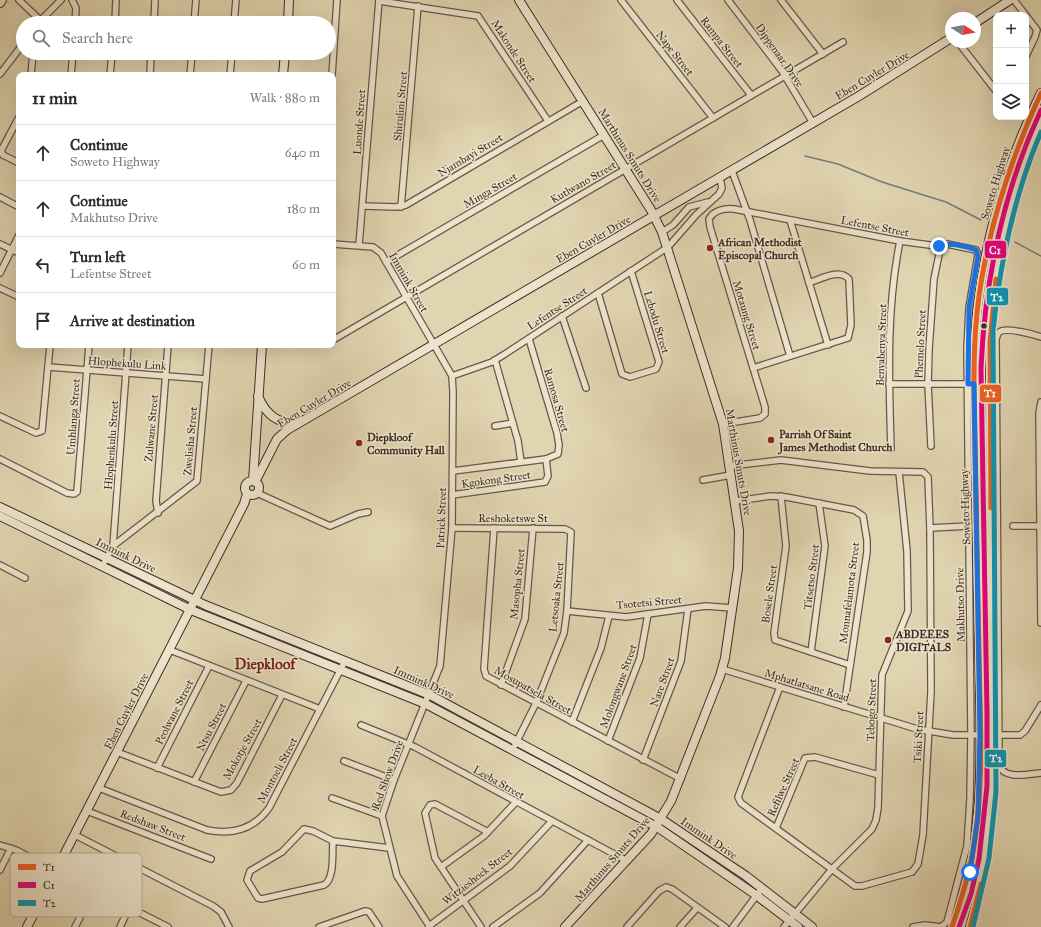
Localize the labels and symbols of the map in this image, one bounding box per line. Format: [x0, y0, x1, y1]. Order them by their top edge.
north arrow [945, 12, 981, 48]
street label: Rampa Street [698, 14, 746, 71]
street label: Makonde Street [488, 17, 539, 85]
street label: Dippenaar Drive [753, 21, 807, 90]
street label: Nape Street [653, 28, 696, 78]
street label: Eben Cuyler Drive [833, 48, 912, 103]
street label: Shirulini Street [391, 70, 410, 142]
street label: Luonde Street [351, 89, 368, 155]
street label: Marthinus Smuts Drive [595, 106, 664, 205]
street label: Njambayi Street [435, 131, 505, 180]
street label: Soweto Highway [978, 144, 1013, 221]
street label: Kutlwano Street [548, 158, 618, 206]
street label: Minga Street [461, 170, 519, 211]
street label: Eben Cuyler Drive [554, 213, 633, 266]
street label: Lefentse Street [840, 214, 910, 239]
place label: African Methodist Episcopal Church [717, 236, 802, 263]
route end [930, 237, 948, 255]
line badge: C1 [984, 240, 1007, 259]
marker: African Methodist Episcopal Church [705, 243, 715, 253]
text: C1 [989, 244, 1002, 257]
street label: Immink Street [386, 250, 431, 315]
street label: Motaung Street [730, 279, 763, 352]
street label: Lefentse Street [525, 284, 590, 333]
line badge: T2 [986, 287, 1009, 306]
street label: Lebodu Street [641, 289, 672, 355]
text: T2 [990, 291, 1004, 304]
street label: Benyabenya Street [874, 303, 889, 386]
street label: Phemelo Street [912, 309, 929, 379]
unlabelled marker [979, 321, 989, 331]
street label: Hlophekulu Link [87, 354, 167, 373]
street label: Ramosa Street [541, 367, 572, 434]
street label: Eben Cuyler Drive [275, 376, 354, 431]
street label: Umhlanga Street [64, 378, 83, 456]
line badge: T1 [979, 384, 1002, 403]
text: T1 [983, 387, 997, 400]
street label: Zulwane Street [142, 394, 161, 462]
street label: Hlophenkulu Street [102, 400, 121, 490]
street label: Zwelisha Street [181, 406, 200, 476]
street label: Marthinus Smuts Drive [723, 408, 754, 517]
place label: Parrish Of Saint James Methodist Church [777, 428, 893, 455]
place label: Diepkloof Community Hall [367, 431, 446, 458]
marker: Parrish Of Saint James Methodist Church [766, 435, 776, 445]
marker: Diepkloof Community Hall [354, 438, 364, 448]
street label: Kgokong Street [461, 468, 532, 491]
street label: Soweto Highway [958, 468, 973, 545]
street label: Patrick Street [434, 487, 449, 549]
street label: Reshoketswe St [478, 512, 548, 525]
street label: Immink Drive [94, 535, 158, 576]
street label: Monnafelamota Street [837, 541, 862, 645]
street label: Titsetso Street [801, 543, 822, 611]
street label: Masopha Street [507, 548, 528, 620]
street label: Letsoaka Street [546, 561, 567, 633]
street label: Bosele Street [759, 564, 780, 624]
street label: Makhutso Drive [953, 567, 968, 642]
street label: Tsotetsi Street [616, 593, 683, 612]
place label: ABDEEES DIGITALS [895, 628, 952, 654]
marker: ABDEEES DIGITALS [883, 635, 893, 645]
street label: Molongwane Street [597, 642, 640, 730]
district label: Diepkloof [235, 655, 298, 674]
street label: Nare Street [647, 655, 678, 709]
street label: Immink Drive [391, 663, 457, 702]
street label: Mosupatsela Street [492, 664, 574, 717]
street label: Mphatlatsane Road [763, 666, 851, 705]
street label: Eben Cuyler Drive [102, 671, 151, 752]
street label: Peolwane Street [153, 678, 196, 747]
street label: Tebogo Street [864, 678, 879, 742]
street label: Ntsu Street [194, 701, 229, 754]
street label: Tsiki Street [911, 711, 926, 763]
street label: Mokotje Street [220, 716, 265, 782]
street label: Montoeli Street [255, 735, 300, 805]
street label: Red Show Drive [369, 738, 406, 812]
line badge: T2 [984, 749, 1007, 768]
text: T2 [989, 752, 1003, 765]
street label: Refilwe Street [765, 756, 802, 819]
street label: Leeba Street [471, 763, 527, 802]
street label: Redshaw Street [118, 807, 188, 844]
street label: Marthinus Smuts Drive [572, 814, 653, 904]
street label: Immink Drive [678, 815, 740, 862]
street label: Witzieshoek Street [440, 845, 515, 908]
legend [10, 853, 142, 917]
text: T1 [43, 861, 55, 874]
route start [961, 863, 979, 881]
text: C1 [43, 879, 55, 892]
text: T2 [43, 897, 57, 910]

